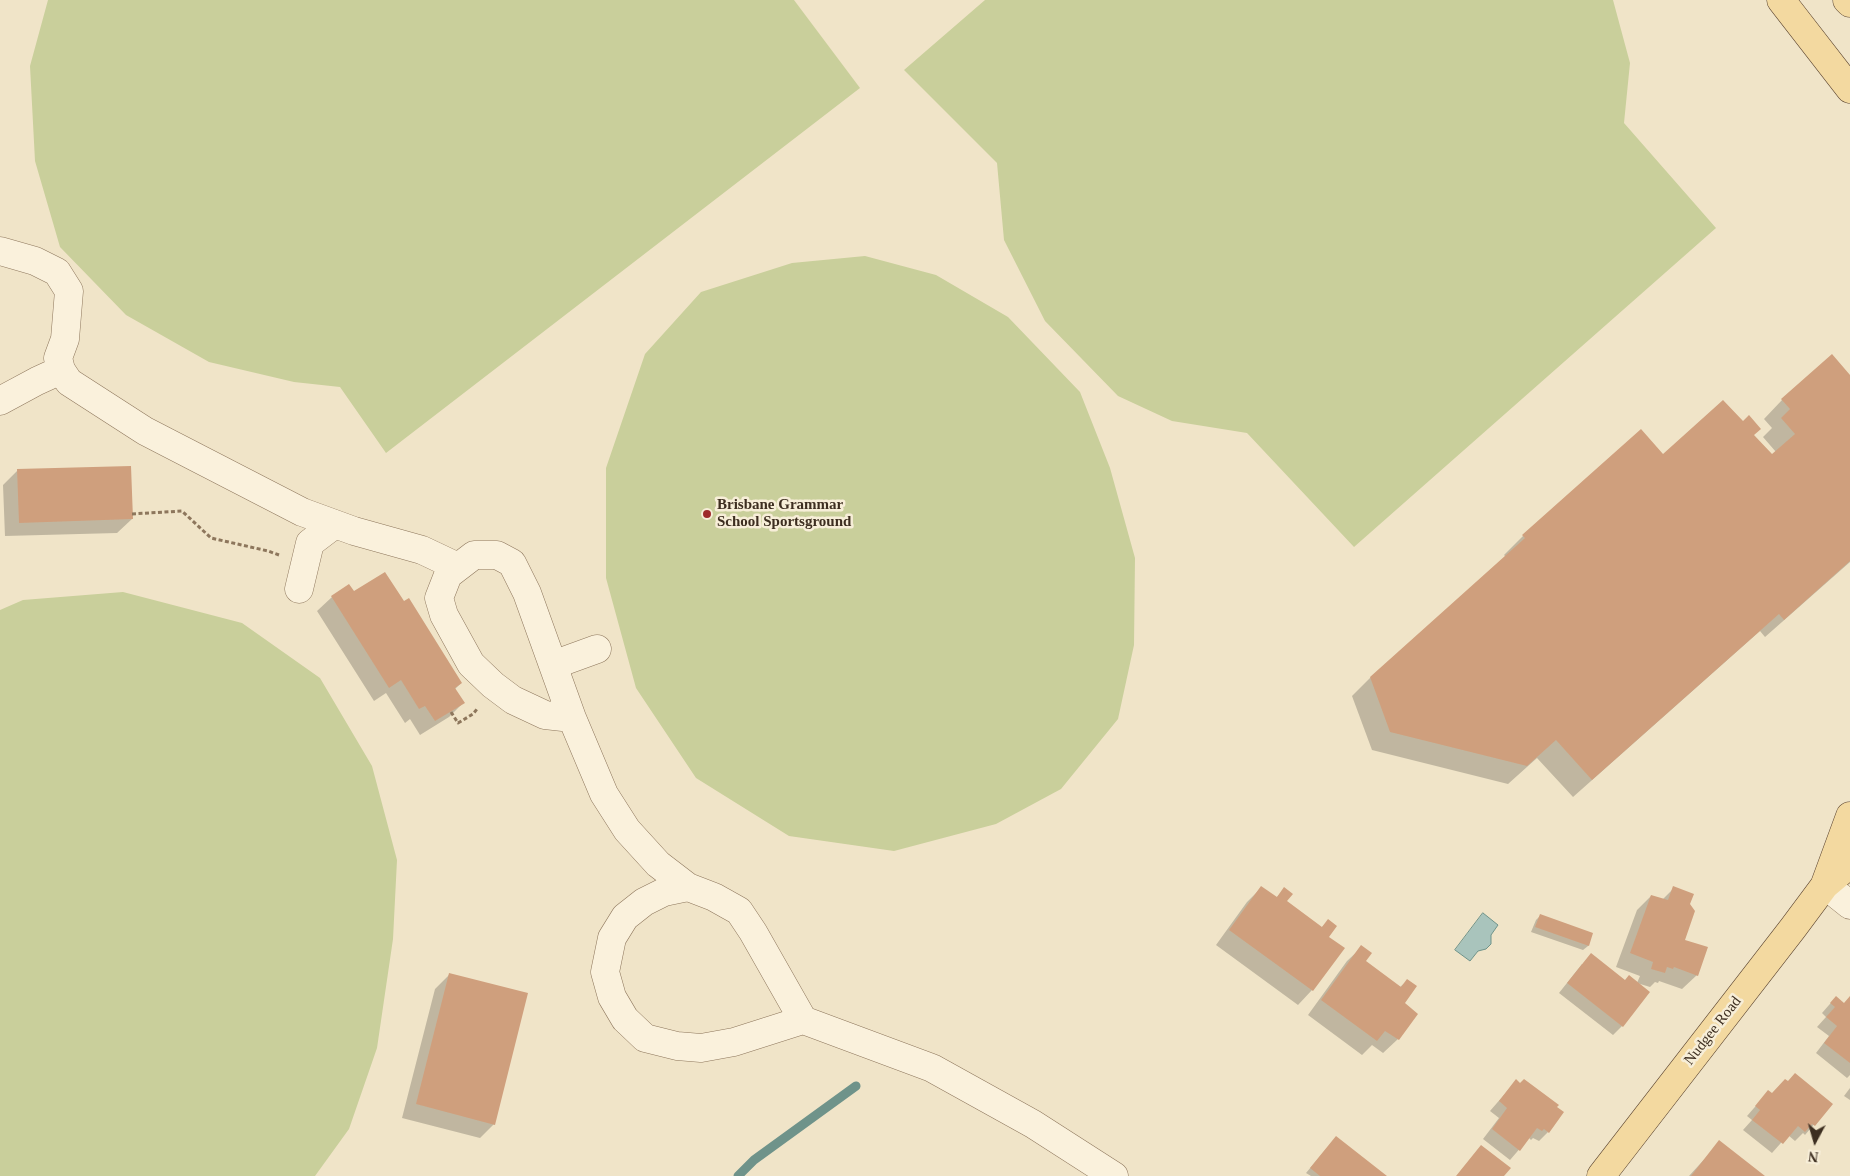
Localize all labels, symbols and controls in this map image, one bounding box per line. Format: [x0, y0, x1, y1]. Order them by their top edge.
place label: Brisbane Grammar School Sportsground [717, 496, 851, 531]
marker: Brisbane Grammar School Sportsground [701, 508, 713, 520]
street label: Nudgee Road [1681, 993, 1745, 1069]
north arrow [1790, 1116, 1840, 1166]
text: N [1808, 1148, 1819, 1164]

